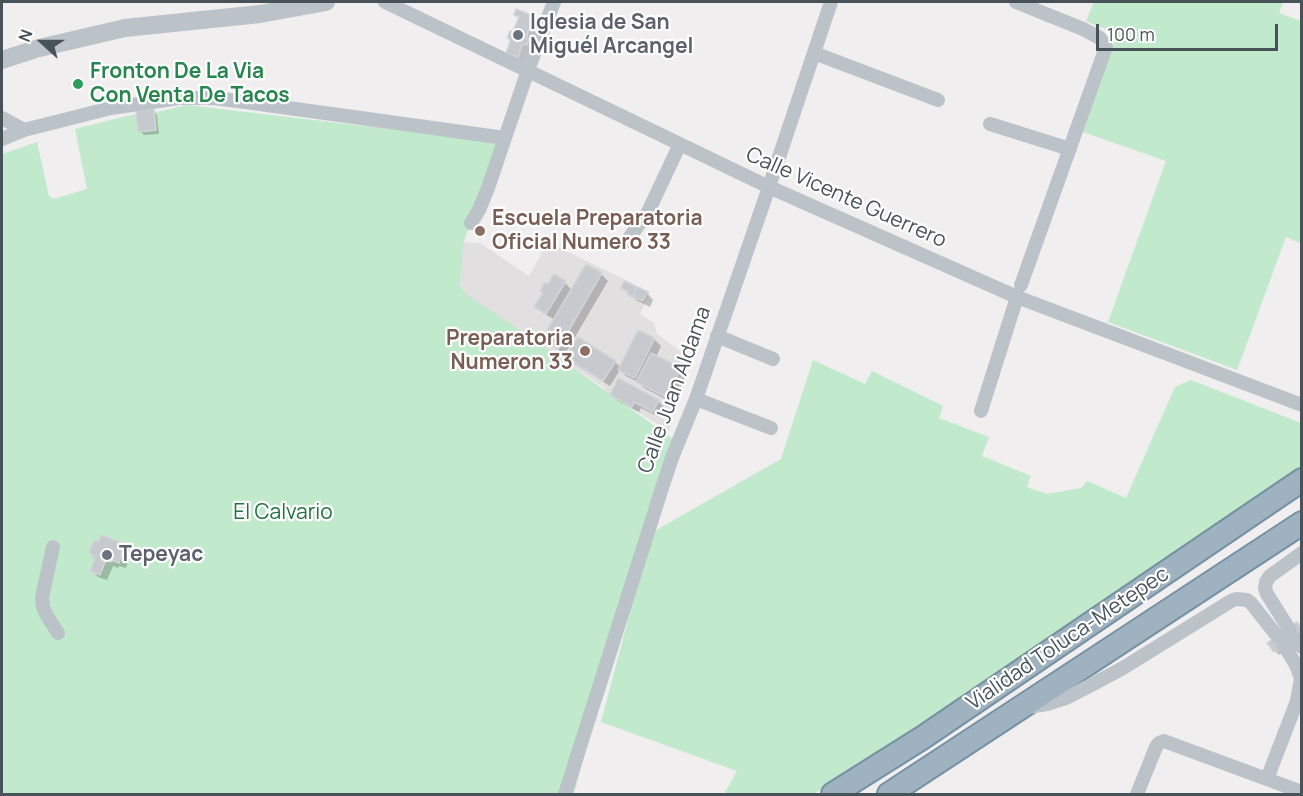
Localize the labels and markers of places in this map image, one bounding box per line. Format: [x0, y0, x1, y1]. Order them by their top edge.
place label: Iglesia de San Miguél Arcangel [530, 10, 694, 60]
marker: Iglesia de San Miguél Arcangel [511, 28, 525, 42]
place label: Fronton De La Via Con Venta De Tacos [90, 59, 290, 109]
marker: Fronton De La Via Con Venta De Tacos [71, 77, 85, 91]
place label: Escuela Preparatoria Oficial Numero 33 [492, 206, 703, 256]
marker: Escuela Preparatoria Oficial Numero 33 [473, 224, 487, 238]
place label: Preparatoria Numeron 33 [446, 326, 573, 376]
marker: Preparatoria Numeron 33 [578, 344, 592, 358]
place label: Tepeyac [119, 542, 203, 568]
marker: Tepeyac [100, 548, 114, 562]

